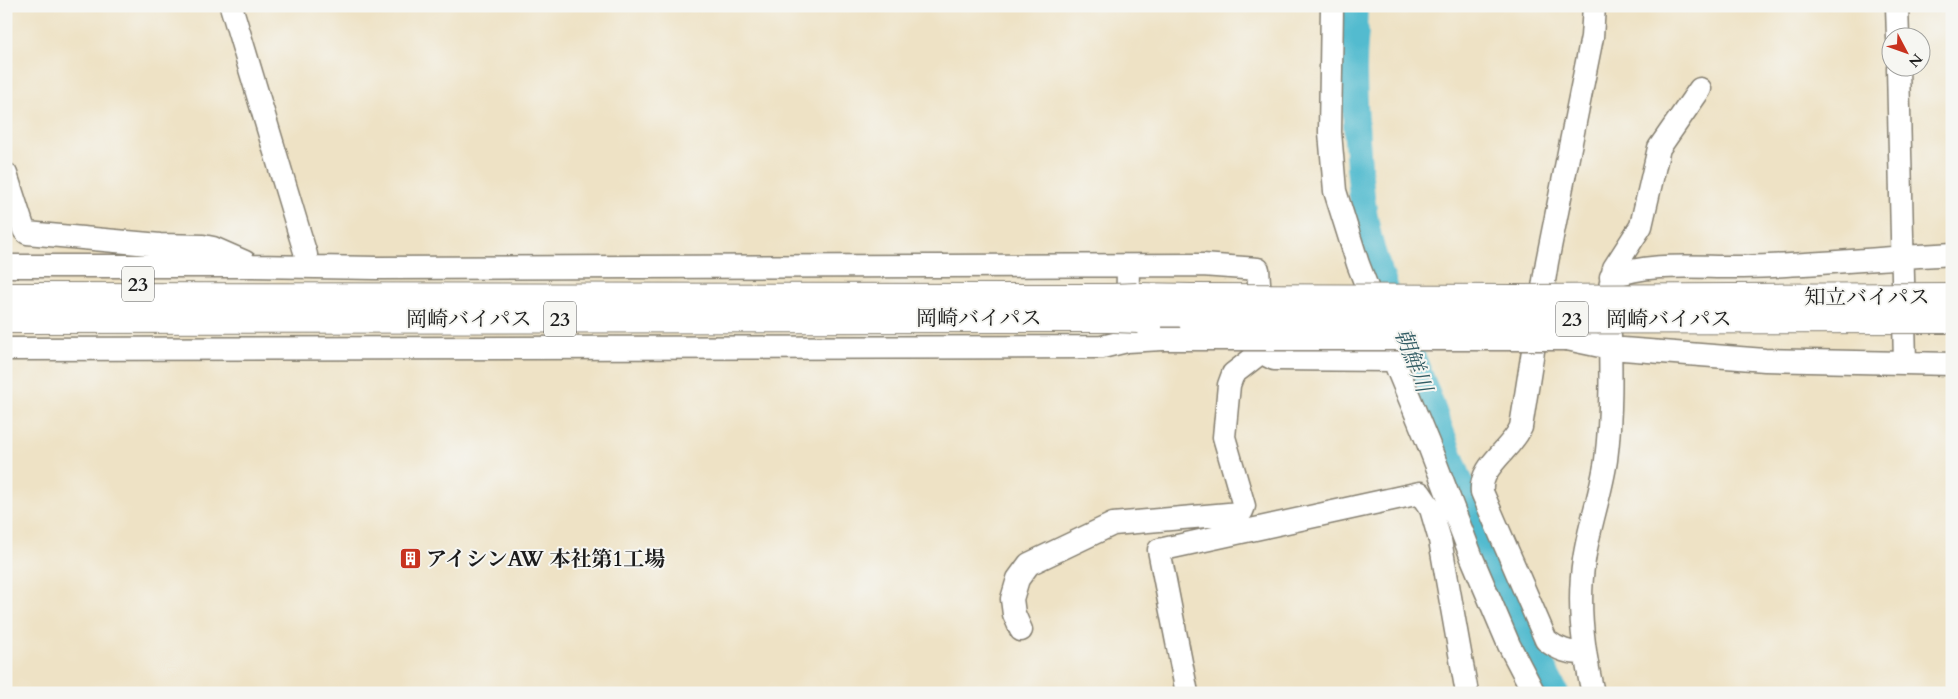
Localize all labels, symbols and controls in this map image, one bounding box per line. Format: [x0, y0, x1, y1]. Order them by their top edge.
north arrow [1880, 28, 1930, 78]
text: N [1904, 49, 1927, 71]
road number: 23 [122, 266, 154, 302]
street label: 知立バイパス [1804, 283, 1930, 312]
road number: 23 [544, 302, 576, 336]
road number: 23 [1556, 302, 1588, 336]
street label: 岡崎バイパス [916, 304, 1042, 333]
street label: 岡崎バイパス [406, 305, 532, 334]
street label: 岡崎バイパス [1606, 305, 1732, 334]
water label: 朝鮮川 [1387, 324, 1440, 398]
place label: アイシンAW 本社第1工場 [426, 545, 665, 574]
building icon: アイシンAW 本社第1工場 [398, 547, 422, 571]

